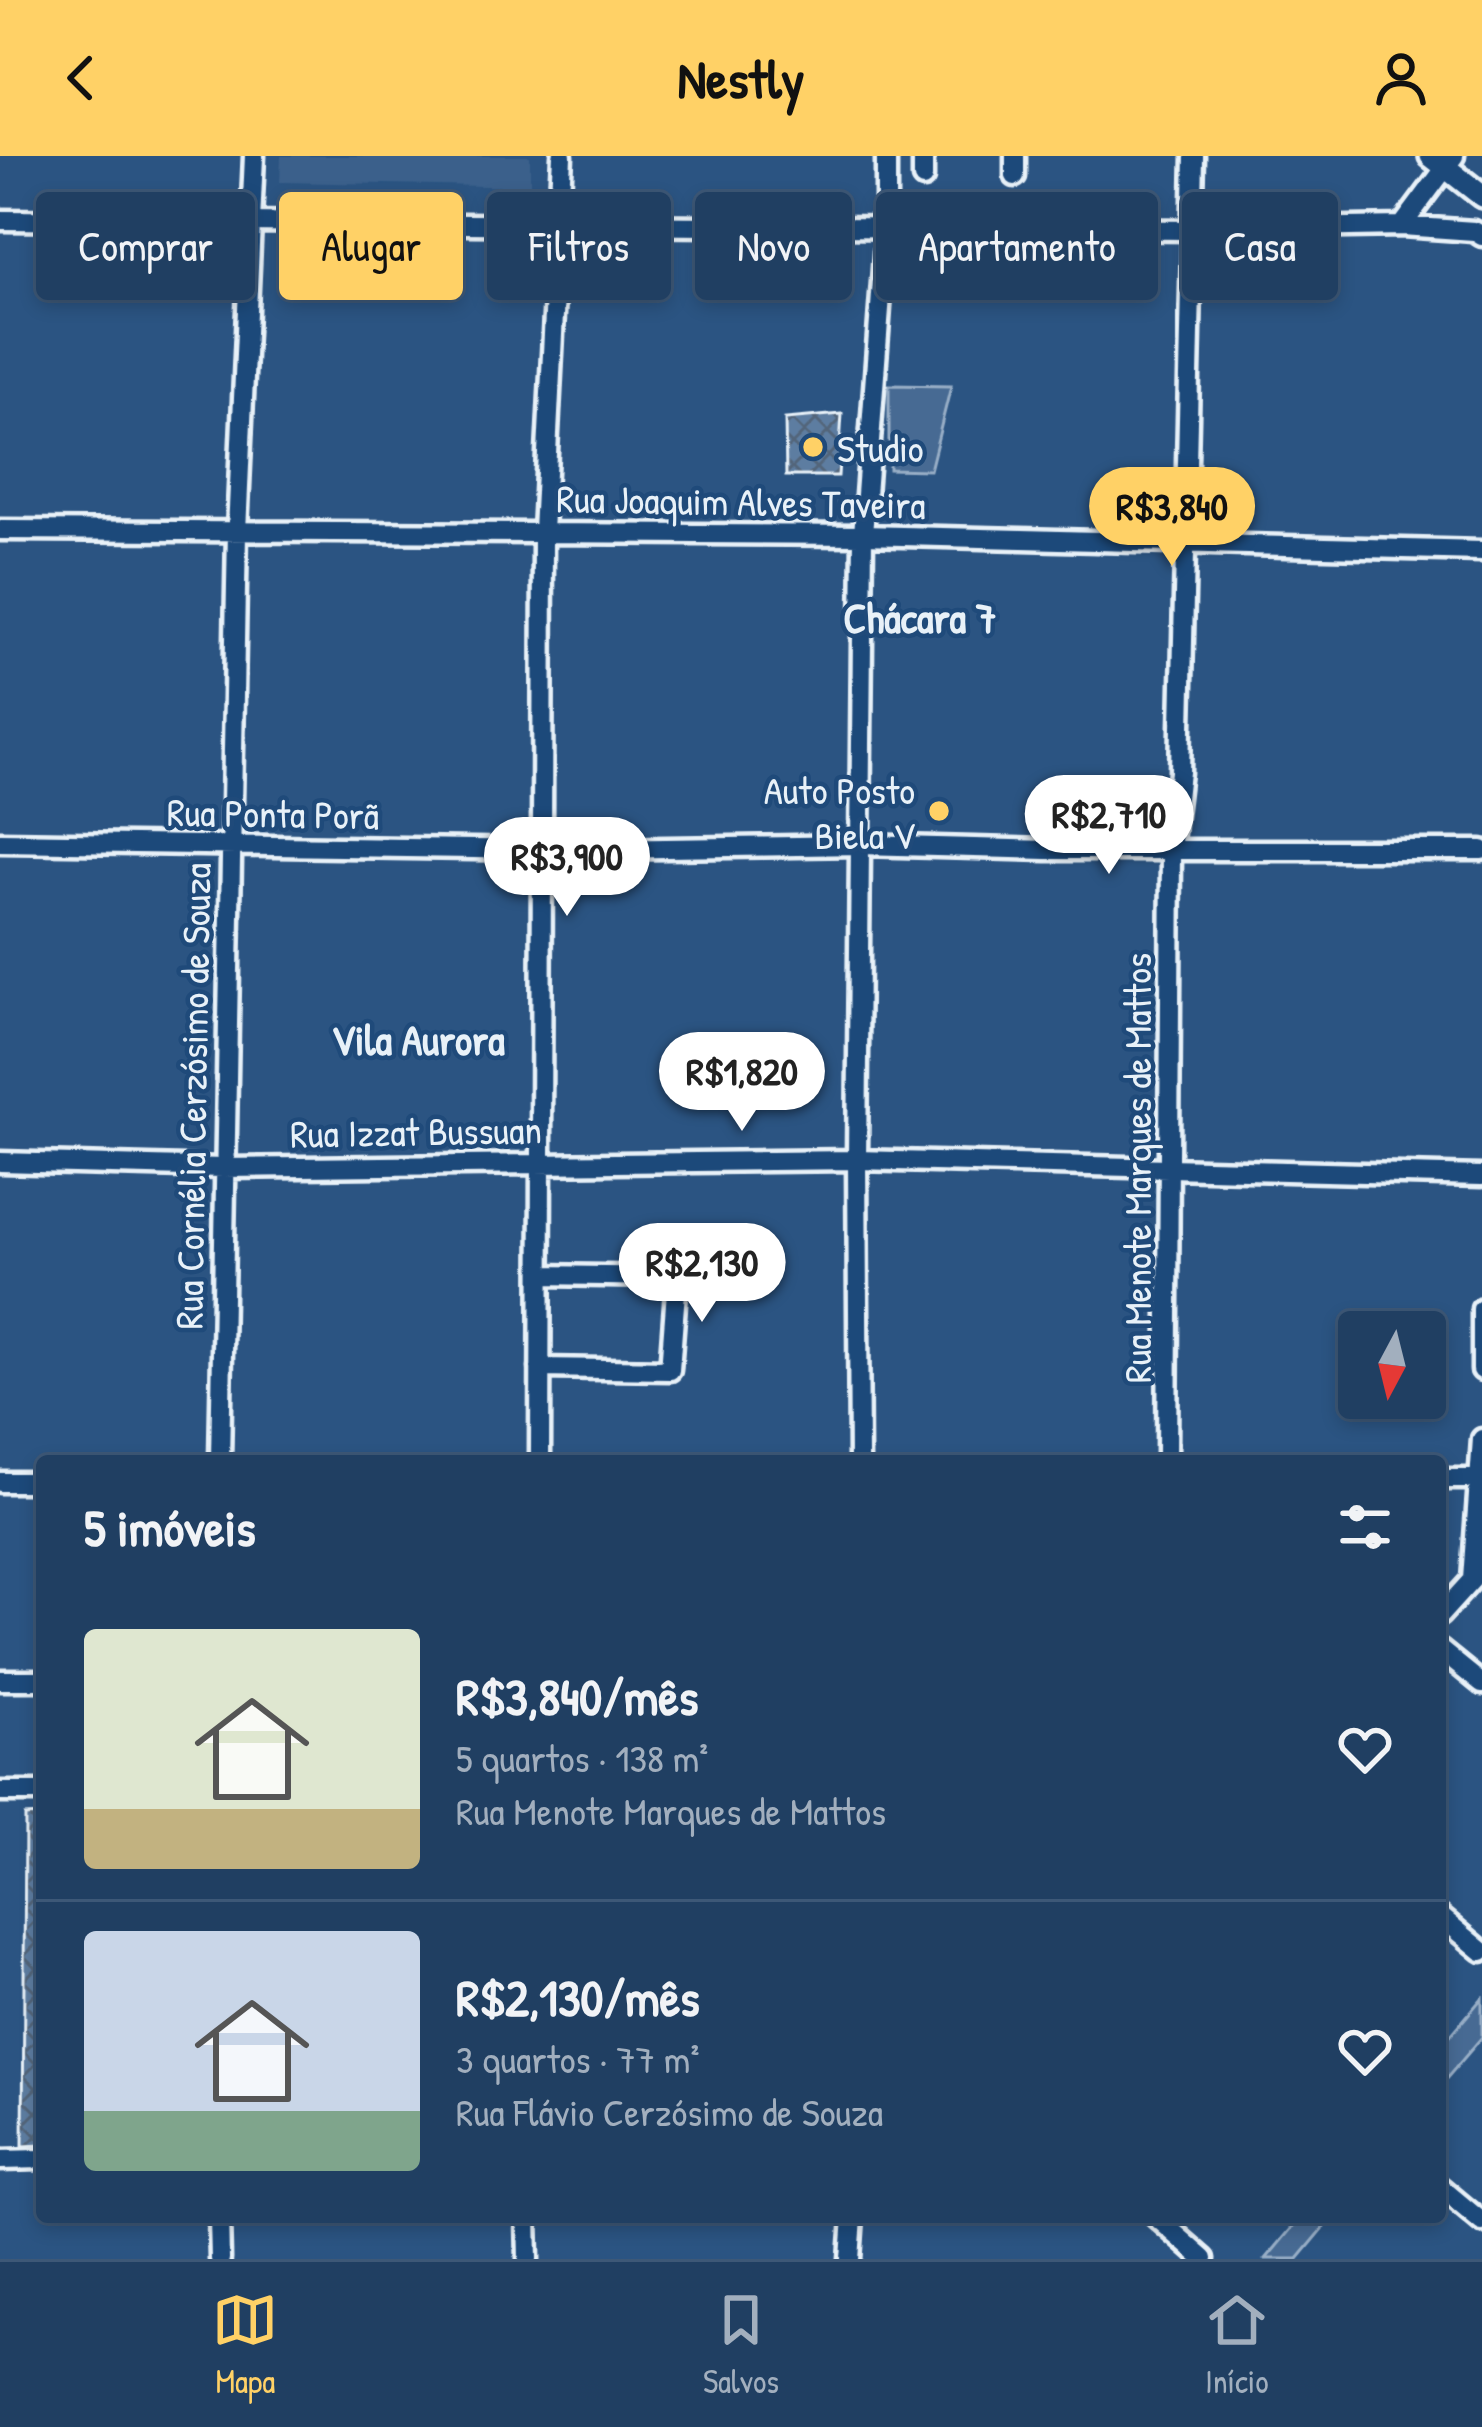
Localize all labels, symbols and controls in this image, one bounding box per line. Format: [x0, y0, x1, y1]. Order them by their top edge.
text: Nestly [678, 42, 804, 115]
icon: back [48, 45, 114, 111]
icon: person [1368, 45, 1434, 111]
chip: Comprar [36, 192, 255, 300]
chip: Alugar [279, 192, 463, 300]
chip: Filtros [487, 192, 671, 300]
chip: Novo [695, 192, 852, 300]
chip: Apartamento [876, 192, 1158, 300]
chip: Casa [1182, 192, 1338, 300]
place label: Studio [837, 421, 924, 474]
marker: Studio [800, 434, 826, 460]
pin: R$3,840 [1061, 467, 1283, 569]
street label: Rua Joaquim Alves Taveira [556, 471, 926, 531]
text: R$3,840 [1116, 479, 1228, 532]
district label: Chácara 7 [844, 589, 996, 646]
place label: Auto Posto Biela V [764, 763, 915, 861]
pin: R$2,710 [998, 775, 1220, 877]
street label: Rua Ponta Porã [166, 785, 380, 841]
text: R$2,710 [1052, 787, 1166, 840]
marker: Auto Posto Biela V [926, 798, 952, 824]
pin: R$3,900 [456, 817, 678, 919]
text: R$3,900 [511, 829, 623, 882]
street label: Rua Cornélia Cerzósimo de Souza [161, 862, 223, 1330]
street label: Rua Menote Marques de Mattos [1110, 953, 1163, 1383]
district label: Vila Aurora [331, 1011, 505, 1068]
pin: R$1,820 [631, 1032, 853, 1134]
text: R$1,820 [686, 1044, 798, 1097]
street label: Rua Izzat Bussuan [290, 1102, 542, 1160]
pin: R$2,130 [591, 1223, 813, 1325]
text: R$2,130 [646, 1235, 758, 1288]
north arrow [1338, 1311, 1446, 1419]
map controls [1338, 1311, 1446, 1419]
text: 5 imóveis [84, 1493, 256, 1562]
icon: filters [1332, 1494, 1398, 1560]
text: R$3,840/mês [456, 1662, 698, 1731]
icon: home [180, 1677, 324, 1821]
icon: heart [1332, 1716, 1398, 1782]
text: 5 quartos · 138 m² [456, 1731, 708, 1784]
text: Rua Menote Marques de Mattos [456, 1784, 886, 1837]
text: R$2,130/mês [456, 1963, 700, 2032]
icon: home [180, 1979, 324, 2123]
icon: heart [1332, 2018, 1398, 2084]
text: 3 quartos · 77 m² [456, 2032, 699, 2085]
text: Rua Flávio Cerzósimo de Souza [456, 2085, 883, 2138]
tab: Mapa [212, 2287, 278, 2403]
tab: Salvos [703, 2287, 779, 2403]
tab: Início [1204, 2287, 1270, 2403]

